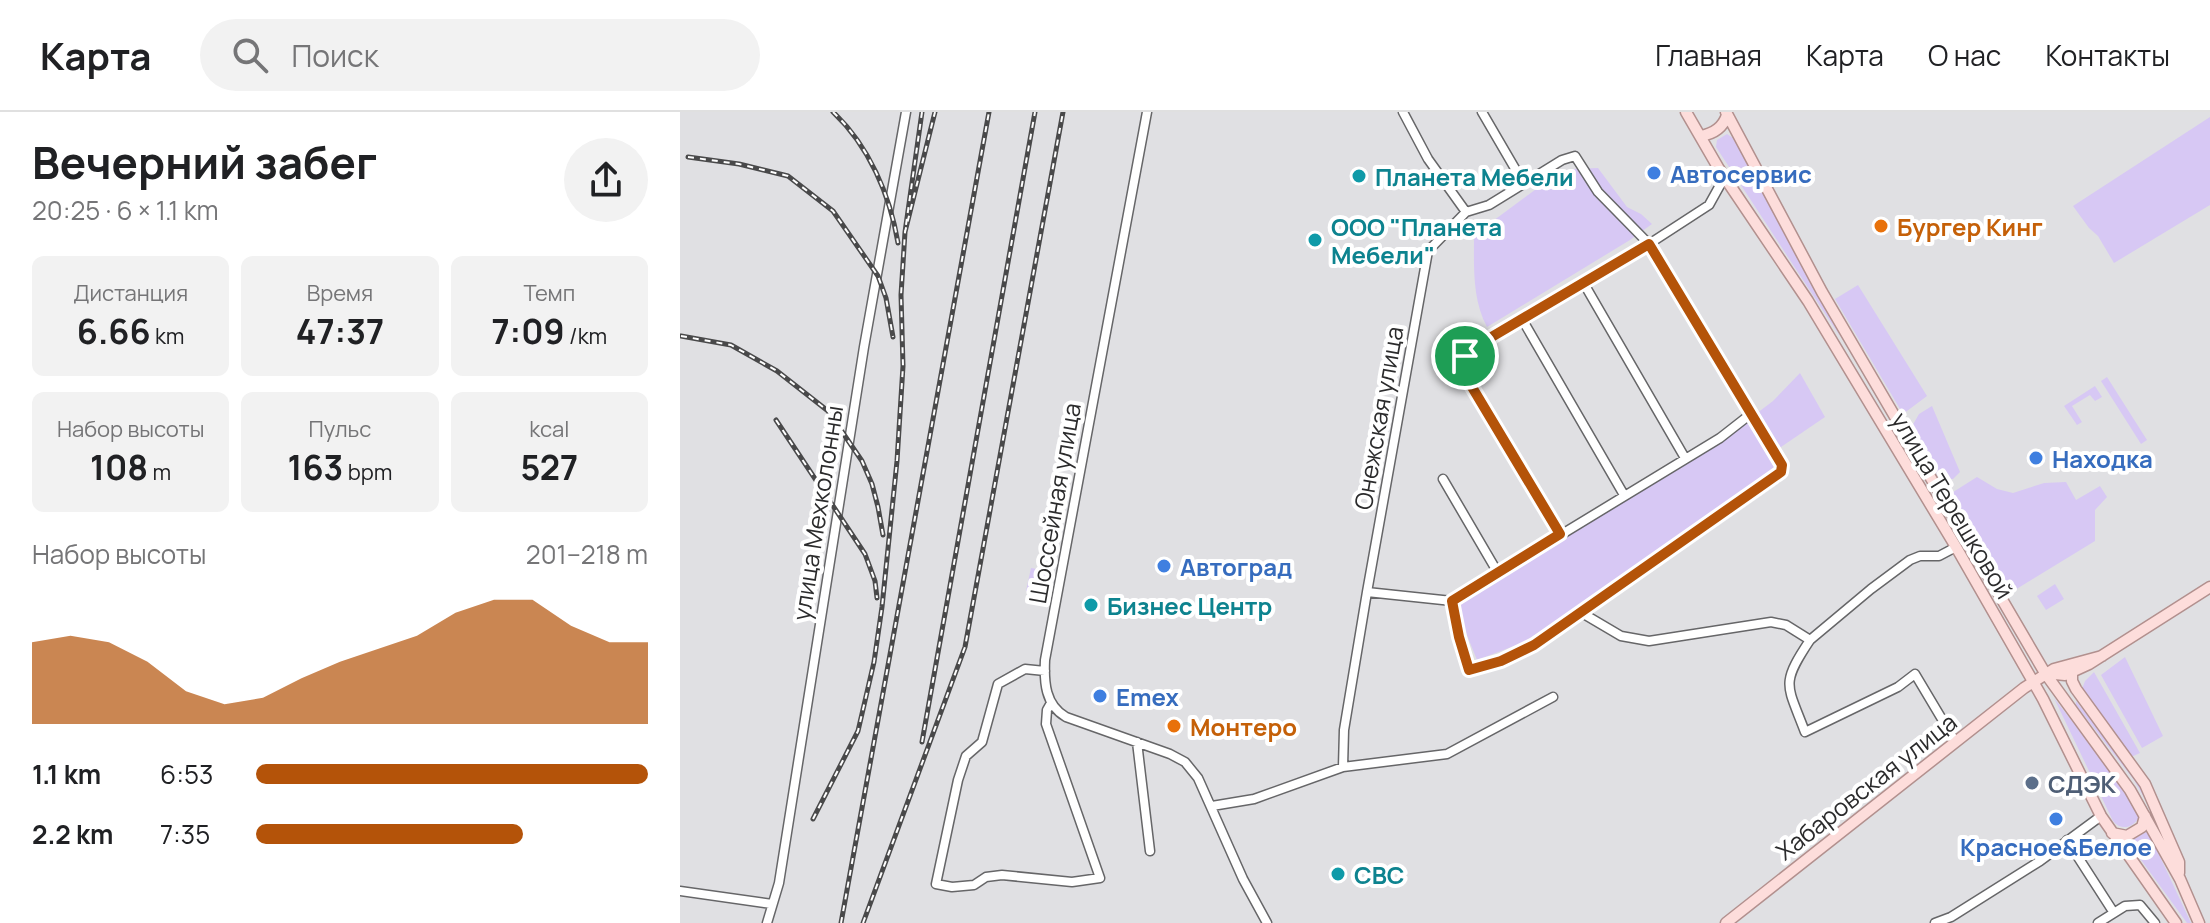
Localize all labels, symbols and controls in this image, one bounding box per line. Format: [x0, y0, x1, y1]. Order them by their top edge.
search box [200, 19, 760, 91]
text: Карта [40, 29, 152, 81]
icon: search [228, 33, 272, 77]
text: Поиск [292, 35, 379, 76]
text: Главная [1655, 36, 1762, 74]
text: Карта [1806, 36, 1884, 74]
text: О нас [1928, 36, 2001, 74]
text: Контакты [2045, 36, 2170, 74]
text: Вечерний забег [32, 132, 377, 192]
button: share [564, 138, 648, 222]
place label: Автосервис [1670, 157, 1812, 190]
place label: Планета Мебели [1375, 160, 1574, 193]
marker: Автосервис [1645, 164, 1663, 182]
marker: Планета Мебели [1350, 167, 1368, 185]
text: 20:25 · 6 × 1.1 km [32, 192, 219, 228]
place label: ООО "Планета Мебели" [1331, 210, 1502, 271]
place label: Бургер Кинг [1897, 210, 2043, 243]
marker: Бургер Кинг [1872, 217, 1890, 235]
marker: ООО "Планета Мебели" [1306, 231, 1324, 249]
text: Дистанция [73, 278, 188, 308]
text: Время [307, 278, 373, 308]
text: Темп [523, 278, 575, 308]
text: 6.66 [77, 308, 151, 354]
text: 47:37 [296, 308, 384, 354]
text: 7:09 [491, 308, 565, 354]
text: km [151, 321, 185, 351]
text: /km [565, 321, 607, 351]
pin [1431, 322, 1499, 390]
street label: Онежская улица [1346, 324, 1410, 512]
icon: arrive [1443, 334, 1487, 378]
street label: Шоссейная улица [1020, 400, 1088, 606]
street label: улица Мехколонны [784, 403, 850, 623]
street label: улица Терешковой [1884, 406, 2022, 604]
text: Набор высоты [57, 414, 204, 444]
text: Пульс [309, 414, 371, 444]
text: kcal [529, 414, 569, 444]
place label: Находка [2052, 442, 2153, 475]
text: 108 [90, 444, 148, 490]
text: 163 [288, 444, 343, 490]
text: 527 [521, 444, 578, 490]
marker: Находка [2027, 449, 2045, 467]
text: m [148, 457, 171, 487]
text: bpm [343, 457, 392, 487]
text: Набор высоты [32, 536, 206, 572]
text: 201–218 m [526, 536, 648, 572]
place label: Автоград [1180, 550, 1292, 583]
marker: Автоград [1155, 557, 1173, 575]
place label: Бизнес Центр [1107, 589, 1272, 622]
marker: Бизнес Центр [1082, 596, 1100, 614]
place label: Emex [1116, 680, 1179, 713]
marker: Emex [1091, 687, 1109, 705]
street label: Хабаровская улица [1769, 705, 1963, 867]
place label: Монтеро [1190, 710, 1297, 743]
marker: Монтеро [1165, 717, 1183, 735]
text: 1.1 km [32, 756, 101, 792]
text: 6:53 [160, 756, 213, 792]
place label: СДЭК [2048, 767, 2117, 800]
marker: СДЭК [2023, 774, 2041, 792]
marker: Красное&Белое [2047, 810, 2065, 828]
text: 2.2 km [32, 816, 113, 852]
text: 7:35 [160, 816, 210, 852]
place label: Красное&Белое [1960, 830, 2152, 863]
place label: СВС [1354, 858, 1405, 891]
marker: СВС [1329, 865, 1347, 883]

